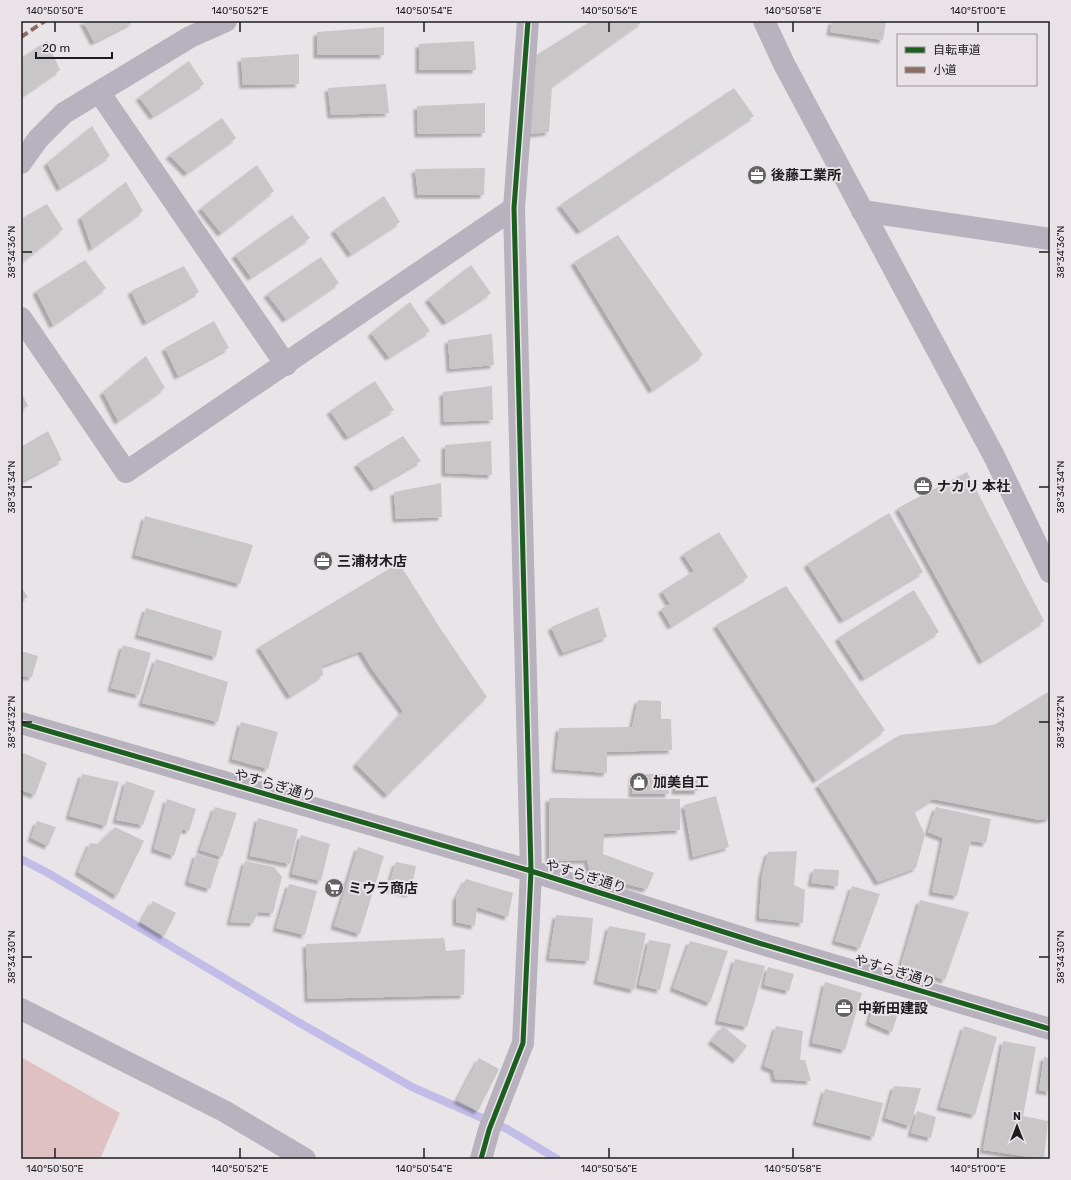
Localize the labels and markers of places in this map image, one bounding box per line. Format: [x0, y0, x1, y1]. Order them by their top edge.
office icon: 後藤工業所 [746, 164, 768, 186]
place label: 後藤工業所 [771, 167, 841, 184]
office icon: ナカリ 本社 [912, 475, 934, 497]
place label: ナカリ 本社 [937, 478, 1010, 495]
office icon: 三浦材木店 [312, 550, 334, 572]
place label: 三浦材木店 [337, 553, 407, 570]
shop icon: 加美自工 [628, 771, 650, 793]
place label: 加美自工 [653, 774, 709, 791]
supermarket icon: ミウラ商店 [323, 877, 345, 899]
place label: ミウラ商店 [348, 880, 418, 897]
office icon: 中新田建設 [833, 997, 855, 1019]
place label: 中新田建設 [858, 1000, 928, 1017]

